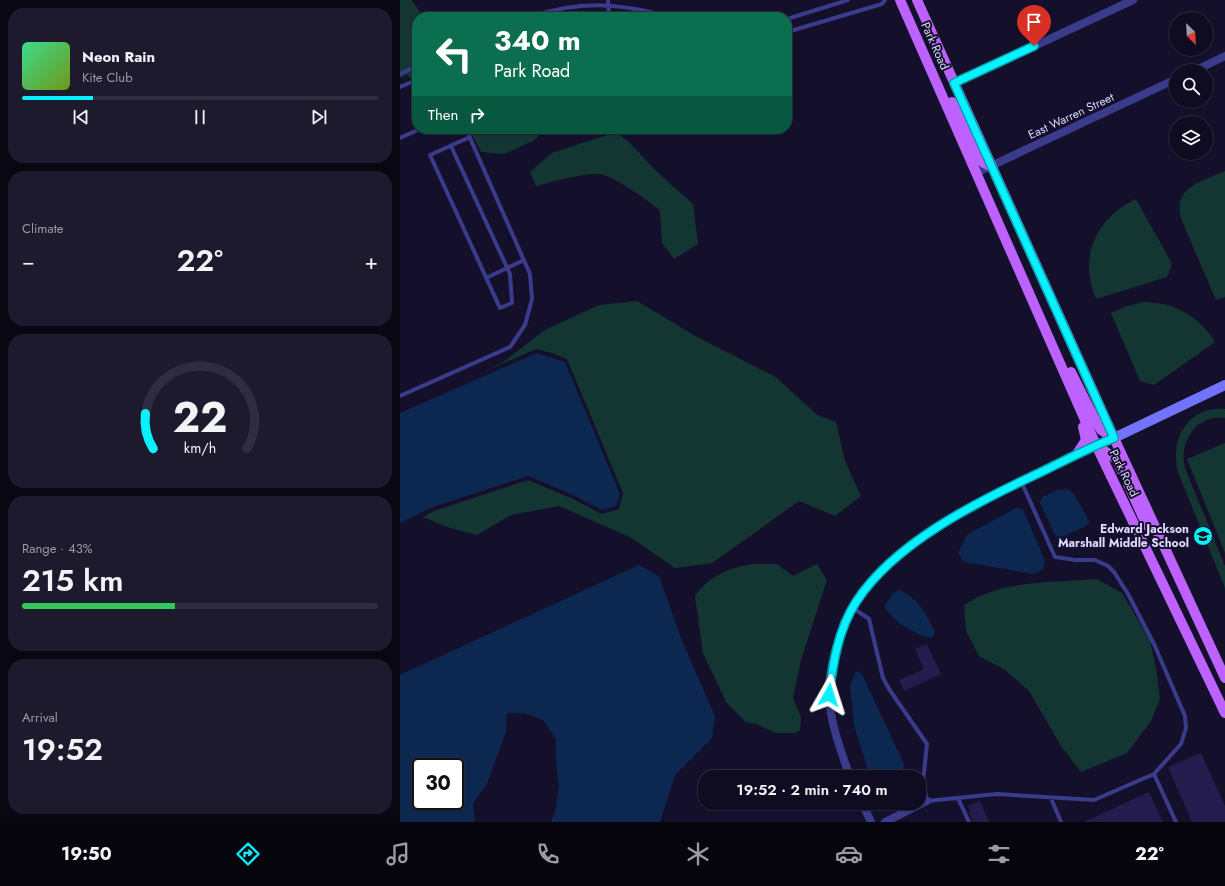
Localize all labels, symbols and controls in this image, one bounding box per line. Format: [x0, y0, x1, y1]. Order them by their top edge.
pin [1017, 5, 1051, 46]
icon: arrive [1023, 11, 1045, 33]
north arrow [1169, 12, 1213, 56]
map controls [1169, 12, 1213, 160]
street label: Park Road [916, 19, 954, 73]
text: 340 m [494, 20, 581, 61]
icon: left [428, 28, 480, 80]
text: Neon Rain [82, 46, 155, 68]
text: Park Road [494, 58, 570, 84]
button: search [1169, 64, 1213, 108]
text: Kite Club [82, 68, 133, 87]
street label: East Warren Street [1025, 88, 1117, 144]
text: Then [428, 104, 458, 126]
icon: right [466, 104, 488, 126]
icon: previous [70, 106, 92, 128]
icon: pause [189, 106, 211, 128]
icon: next [308, 106, 330, 128]
button: layers [1169, 116, 1213, 160]
text: Climate [22, 219, 63, 238]
text: 22° [176, 239, 223, 282]
text: − [22, 245, 35, 277]
text: + [364, 245, 378, 277]
text: 22 [173, 387, 227, 448]
text: km/h [184, 438, 216, 458]
street label: Park Road [1105, 446, 1143, 500]
place label: Edward Jackson Marshall Middle School [1058, 520, 1189, 552]
school or university icon: Edward Jackson Marshall Middle School [1192, 525, 1214, 547]
text: Range · 43% [22, 539, 93, 558]
text: 215 km [22, 559, 123, 602]
position arrow [808, 674, 850, 716]
text: Arrival [22, 708, 58, 727]
text: 19:52 [22, 728, 103, 771]
speed limit sign: 30 [412, 758, 464, 810]
text: 19:52 · 2 min · 740 m [736, 779, 888, 801]
icon: directions [234, 840, 262, 868]
icon: music [384, 840, 412, 868]
icon: phone [534, 840, 562, 868]
icon: climate [684, 840, 712, 868]
icon: car [835, 840, 863, 868]
icon: filters [985, 840, 1013, 868]
text: 19:50 [61, 841, 112, 867]
text: 22° [1135, 841, 1164, 867]

